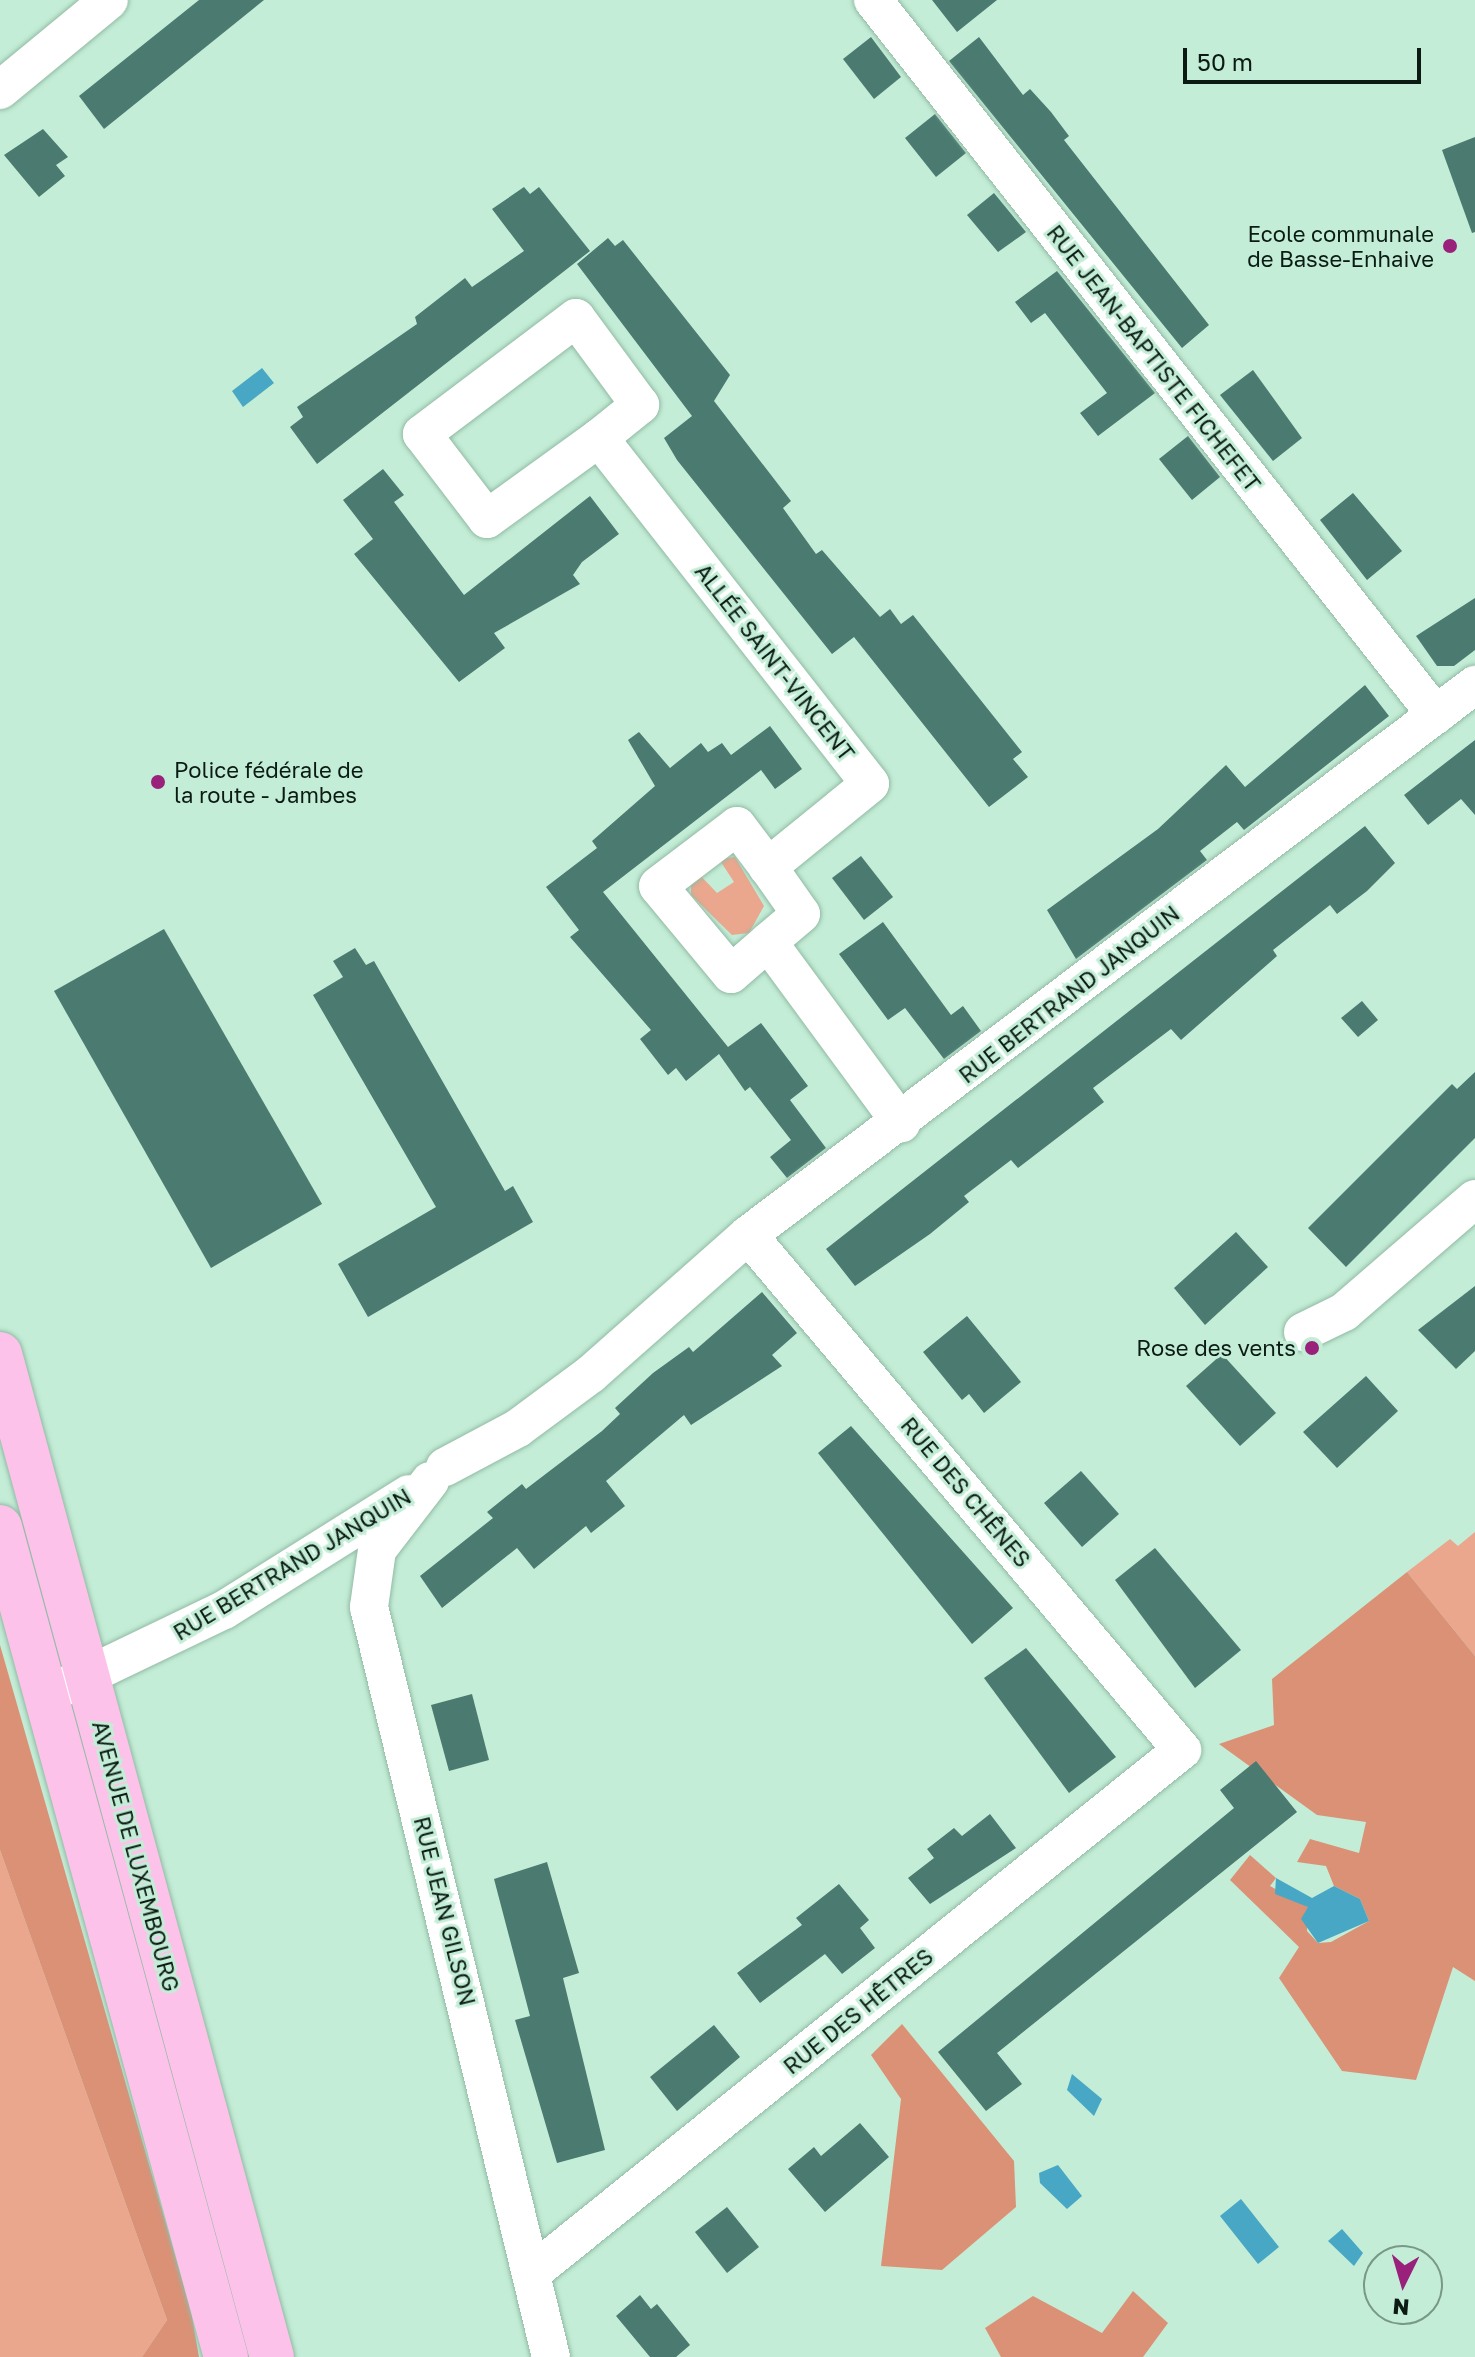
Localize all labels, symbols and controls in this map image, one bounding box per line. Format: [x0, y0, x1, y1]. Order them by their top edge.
scale bar [1187, 32, 1425, 82]
text: 50 m [1197, 47, 1253, 76]
street label: RUE JEAN-BAPTISTE FICHEFET [1042, 220, 1266, 496]
place label: Ecole communale de Basse-Enhaive [1247, 220, 1434, 272]
marker: Ecole communale de Basse-Enhaive [1441, 237, 1459, 255]
street label: ALLÉE SAINT-VINCENT [690, 558, 860, 766]
place label: Police fédérale de la route - Jambes [174, 756, 364, 808]
marker: Police fédérale de la route - Jambes [149, 773, 167, 791]
street label: RUE BERTRAND JANQUIN [953, 900, 1185, 1088]
place label: Rose des vents [1136, 1335, 1296, 1361]
marker: Rose des vents [1303, 1339, 1321, 1357]
street label: RUE DES CHÊNES [896, 1412, 1036, 1572]
street label: RUE BERTRAND JANQUIN [168, 1482, 416, 1646]
street label: AVENUE DE LUXEMBOURG [87, 1718, 185, 1994]
street label: RUE JEAN GILSON [409, 1814, 481, 2008]
street label: RUE DES HÊTRES [778, 1943, 938, 2079]
north arrow [1363, 2245, 1443, 2325]
text: N [1392, 2293, 1411, 2322]

